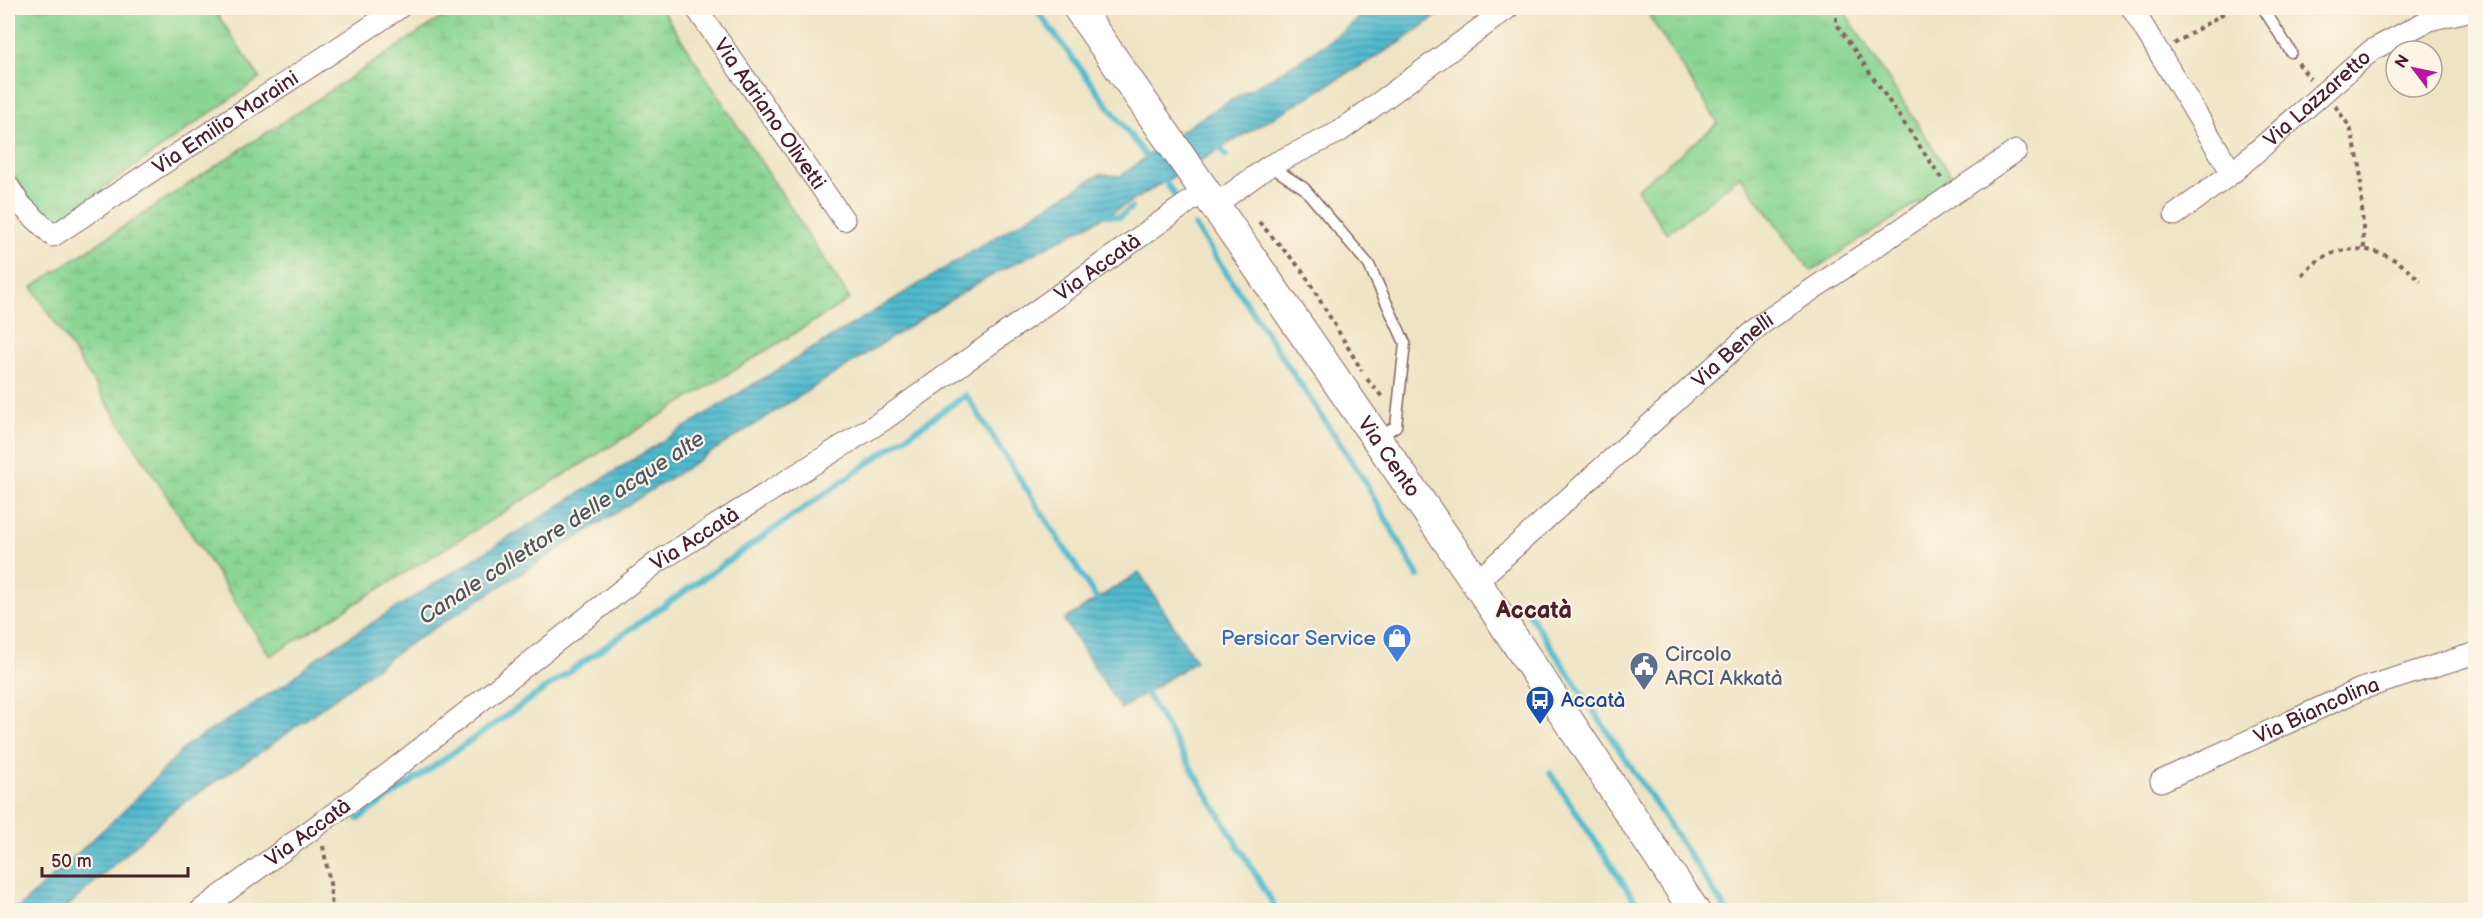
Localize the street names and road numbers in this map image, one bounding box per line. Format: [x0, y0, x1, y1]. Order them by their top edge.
street label: Via Adriano Olivetti [708, 34, 831, 195]
street label: Via Lazzaretto [2259, 45, 2376, 152]
street label: Via Emilio Maraini [148, 66, 303, 180]
street label: Via Accatà [1050, 228, 1146, 307]
street label: Via Benelli [1687, 308, 1778, 393]
street label: Via Cento [1352, 412, 1425, 502]
street label: Via Accatà [646, 502, 744, 576]
street label: Via Biancolina [2250, 672, 2382, 750]
street label: Via Accatà [260, 793, 356, 872]

